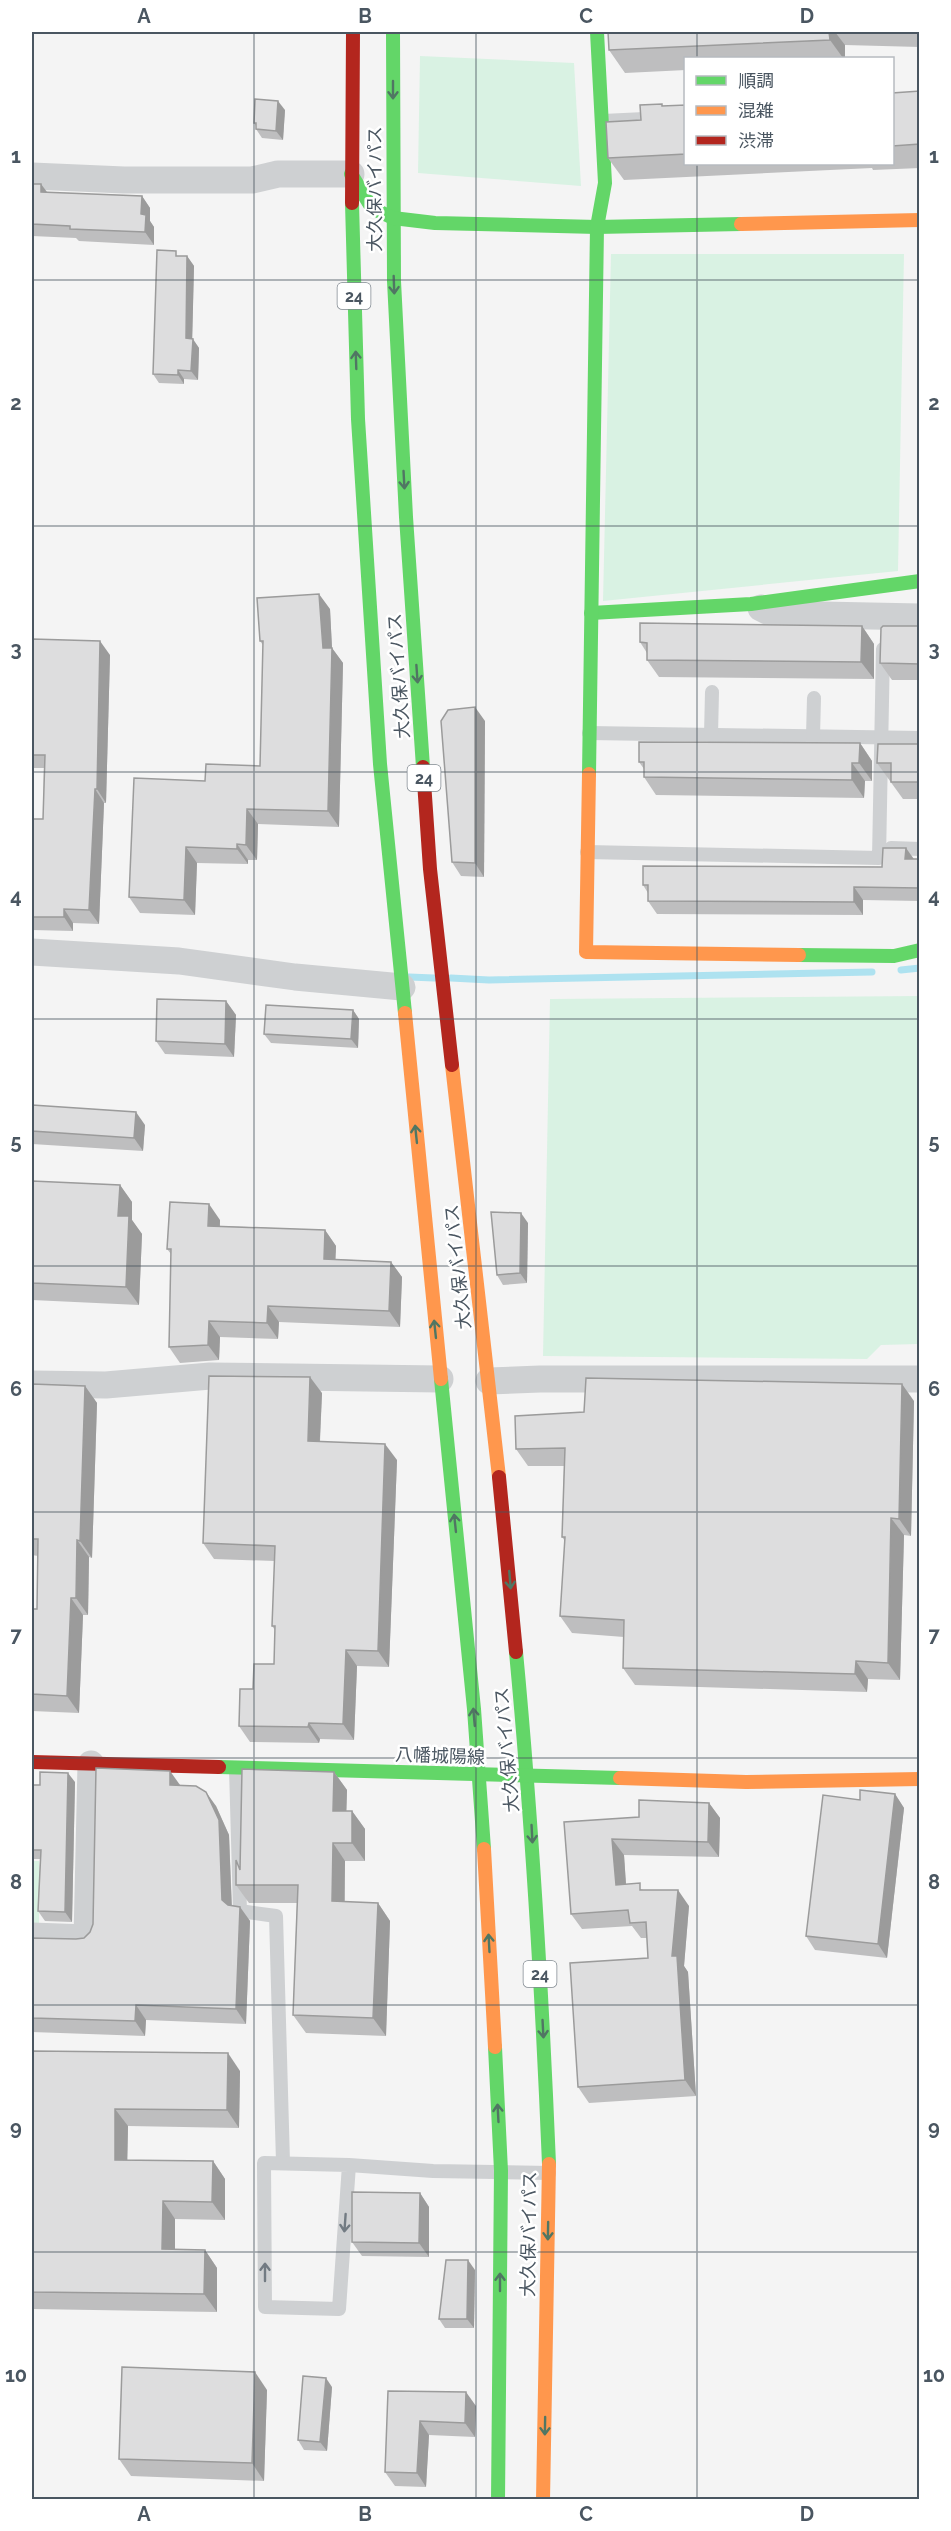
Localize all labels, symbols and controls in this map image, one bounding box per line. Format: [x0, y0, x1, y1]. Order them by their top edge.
text: A [137, 4, 151, 28]
text: B [358, 4, 372, 28]
text: C [579, 4, 593, 28]
text: D [800, 4, 814, 28]
legend [684, 57, 894, 165]
text: 順調 [738, 70, 774, 91]
one-way arrow [387, 79, 399, 99]
text: 混雑 [738, 100, 774, 121]
street label: 大久保バイパス [364, 126, 385, 252]
text: 渋滞 [738, 130, 774, 151]
text: 1 [11, 144, 21, 168]
text: 1 [929, 144, 939, 168]
one-way arrow [389, 274, 400, 294]
road number: 24 [338, 283, 370, 309]
one-way arrow [350, 351, 361, 371]
text: 2 [10, 391, 22, 415]
text: 2 [928, 391, 940, 415]
one-way arrow [398, 469, 409, 489]
street label: 大久保バイパス [384, 613, 413, 739]
text: 3 [10, 637, 22, 661]
text: 3 [928, 637, 940, 661]
one-way arrow [411, 664, 422, 684]
road number: 24 [408, 765, 440, 791]
text: 4 [10, 884, 22, 908]
text: 4 [928, 884, 940, 908]
one-way arrow [410, 1125, 421, 1145]
text: 5 [10, 1130, 22, 1154]
text: 5 [928, 1130, 940, 1154]
street label: 大久保バイパス [440, 1203, 475, 1331]
one-way arrow [429, 1319, 440, 1339]
text: 6 [10, 1377, 22, 1401]
text: 6 [928, 1377, 940, 1401]
one-way arrow [449, 1513, 460, 1533]
one-way arrow [505, 1570, 516, 1590]
text: 7 [10, 1623, 22, 1647]
text: 7 [928, 1623, 940, 1647]
street label: 大久保バイパス [491, 1687, 522, 1814]
one-way arrow [468, 1707, 479, 1727]
street label: 八幡城陽線 [395, 1743, 485, 1768]
one-way arrow [527, 1824, 538, 1844]
text: 8 [10, 1870, 22, 1894]
text: 8 [928, 1870, 940, 1894]
one-way arrow [484, 1933, 495, 1953]
road number: 24 [524, 1961, 556, 1987]
one-way arrow [538, 2019, 549, 2039]
one-way arrow [493, 2103, 504, 2123]
text: 9 [10, 2116, 22, 2140]
text: 9 [928, 2116, 940, 2140]
street label: 大久保バイパス [517, 2171, 540, 2297]
one-way arrow [339, 2212, 350, 2232]
one-way arrow [542, 2221, 554, 2241]
one-way arrow [259, 2262, 271, 2282]
one-way arrow [495, 2272, 506, 2292]
text: 10 [5, 2363, 27, 2387]
text: 10 [923, 2363, 945, 2387]
one-way arrow [539, 2416, 550, 2436]
text: A [137, 2502, 151, 2526]
text: B [358, 2502, 372, 2526]
text: C [579, 2502, 593, 2526]
text: D [800, 2502, 814, 2526]

